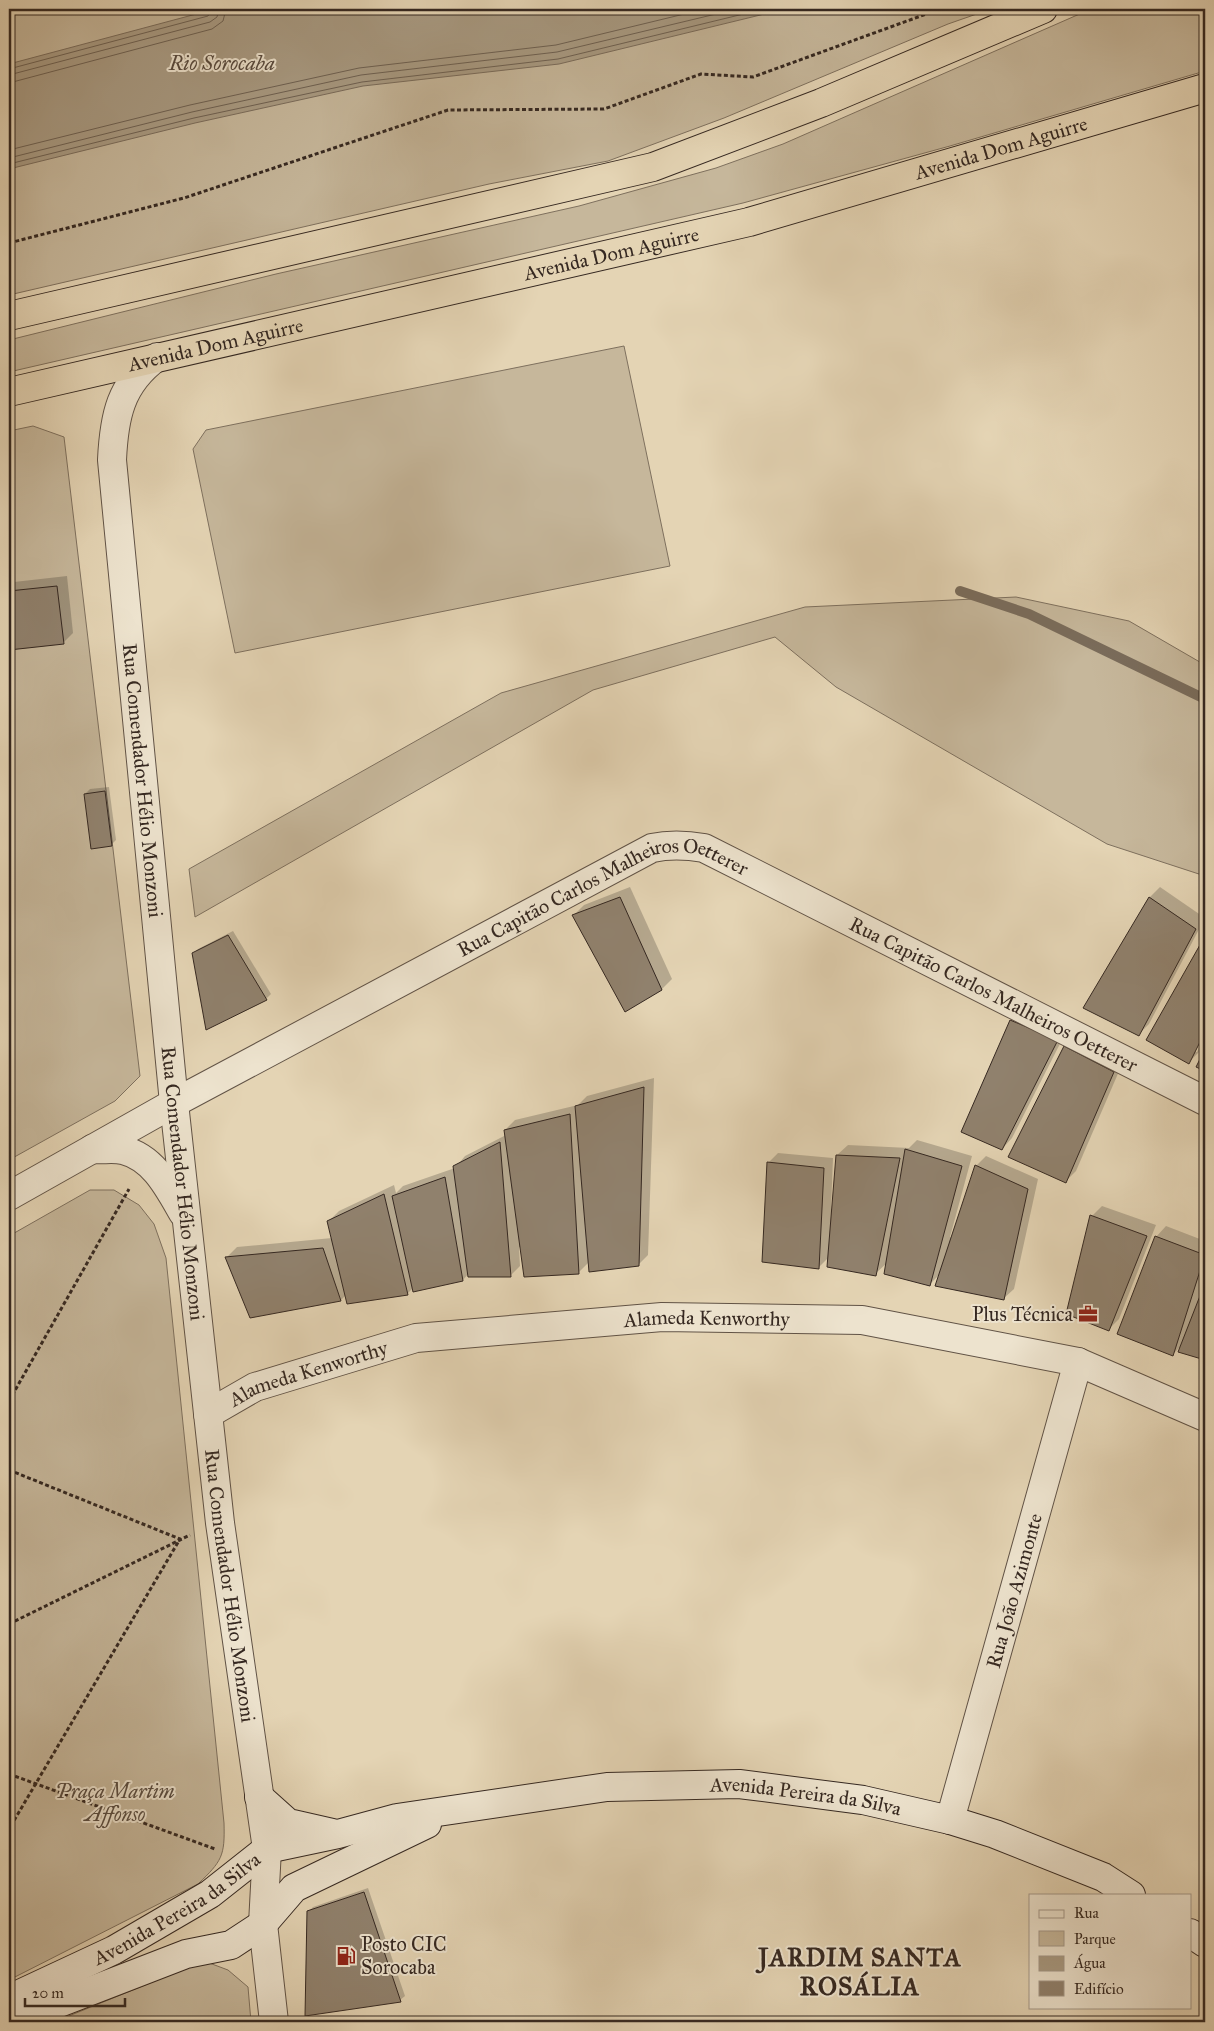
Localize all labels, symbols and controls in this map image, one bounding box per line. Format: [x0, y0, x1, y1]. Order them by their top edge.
water label: Rio Sorocaba [168, 50, 275, 76]
street label: Avenida Dom Aguirre [911, 111, 1090, 185]
street label: Avenida Dom Aguirre [520, 222, 701, 286]
street label: Avenida Dom Aguirre [125, 313, 305, 376]
street label: Rua Comendador Hélio Monzoni [118, 642, 168, 919]
street label: Rua Capitão Carlos Malheiros Oetterer [453, 833, 753, 962]
street label: Rua Capitão Carlos Malheiros Oetterer [846, 912, 1142, 1077]
street label: Rua Comendador Hélio Monzoni [157, 1045, 210, 1322]
place label: Plus Técnica [972, 1302, 1074, 1326]
office icon: Plus Técnica [1077, 1303, 1099, 1325]
street label: Alameda Kenworthy [622, 1305, 790, 1332]
street label: Alameda Kenworthy [224, 1335, 391, 1412]
street label: Rua Comendador Hélio Monzoni [200, 1448, 261, 1724]
street label: Rua João Azimonte [981, 1511, 1047, 1671]
street label: Avenida Pereira da Silva [708, 1772, 904, 1821]
park label: Praça Martim Affonso [55, 1779, 175, 1829]
street label: Avenida Pereira da Silva [89, 1847, 265, 1970]
legend [1029, 1894, 1192, 2008]
text: Rua [1074, 1904, 1099, 1922]
text: Parque [1074, 1930, 1116, 1949]
place label: Posto CIC Sorocaba [361, 1932, 447, 1979]
district label: JARDIM SANTA ROSÁLIA [755, 1942, 962, 2002]
fuel station icon: Posto CIC Sorocaba [335, 1945, 357, 1967]
text: Água [1073, 1953, 1106, 1972]
scale bar [25, 1976, 125, 2008]
text: Edifício [1074, 1980, 1124, 1998]
text: 20 m [32, 1984, 64, 2002]

